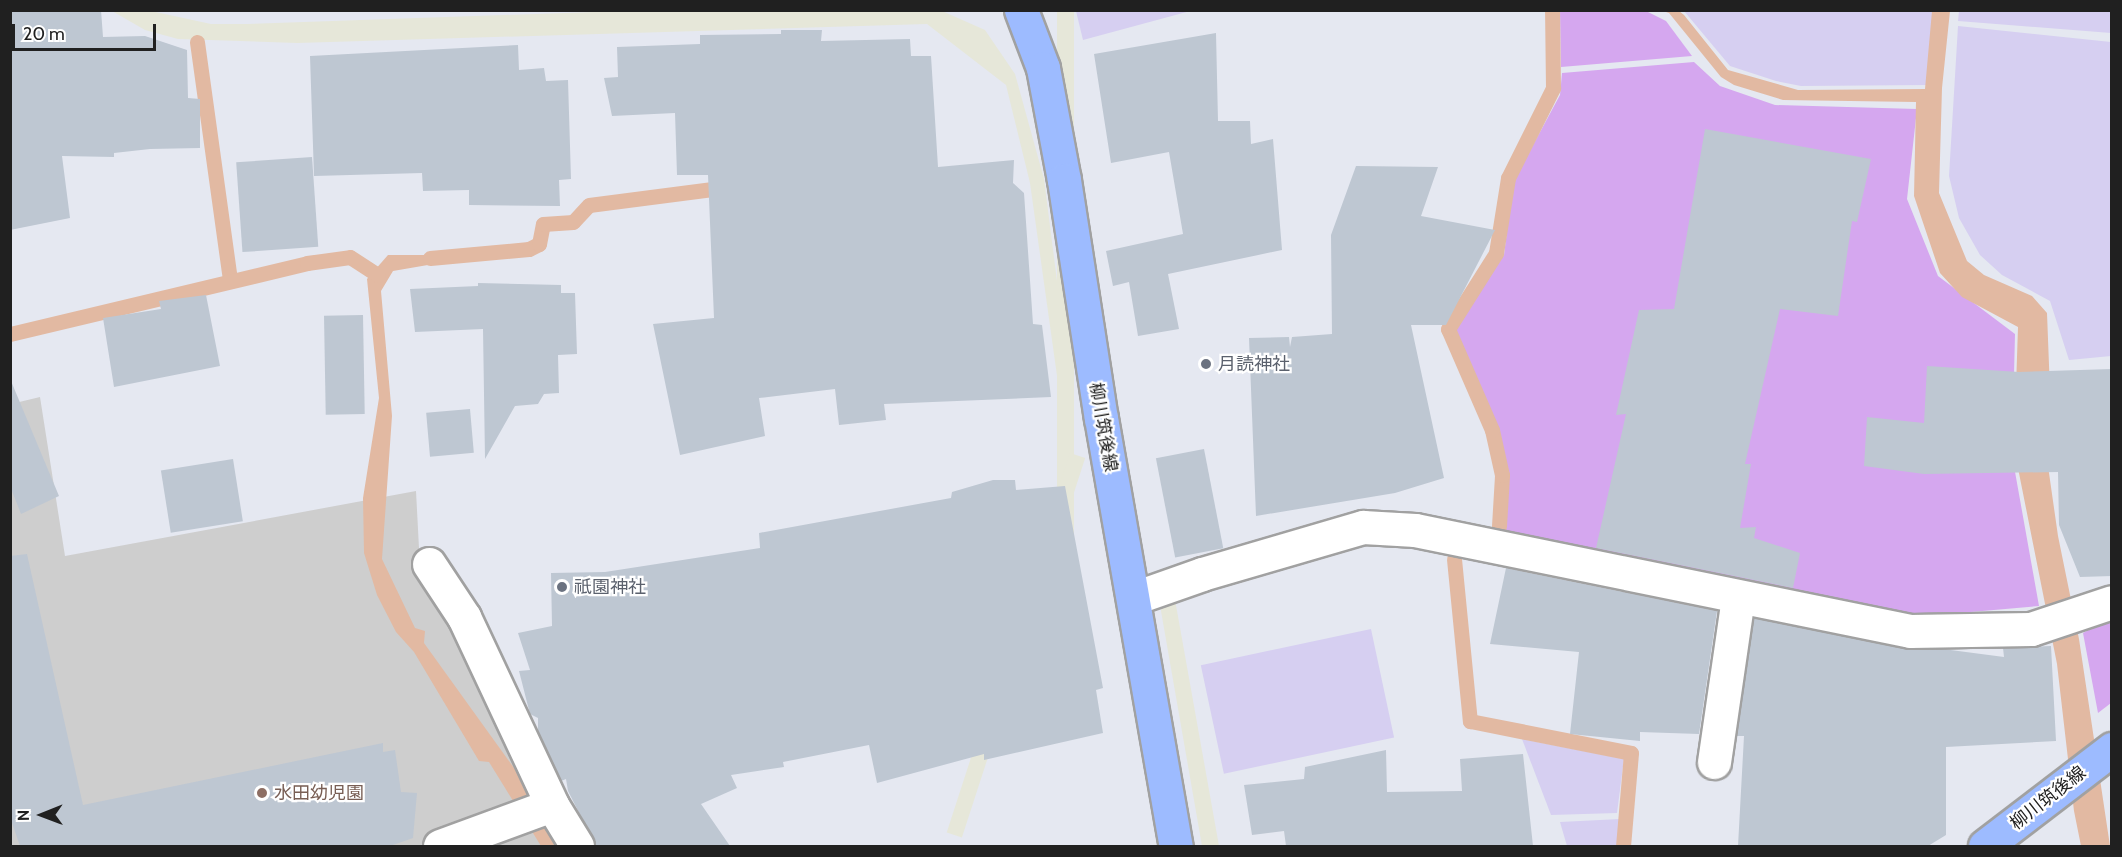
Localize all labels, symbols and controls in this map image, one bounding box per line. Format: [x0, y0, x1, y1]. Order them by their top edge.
scale bar [15, 12, 159, 50]
text: 20 m [23, 23, 65, 45]
place label: 月読神社 [1218, 353, 1290, 375]
marker: 月読神社 [1199, 357, 1213, 371]
street label: 柳川筑後線 [1085, 381, 1121, 473]
place label: 祇園神社 [574, 576, 646, 598]
marker: 祇園神社 [555, 580, 569, 594]
street label: 柳川筑後線 [2006, 762, 2090, 834]
place label: 水田幼児園 [274, 782, 364, 804]
north arrow [12, 785, 72, 845]
marker: 水田幼児園 [255, 786, 269, 800]
text: N [14, 810, 33, 821]

